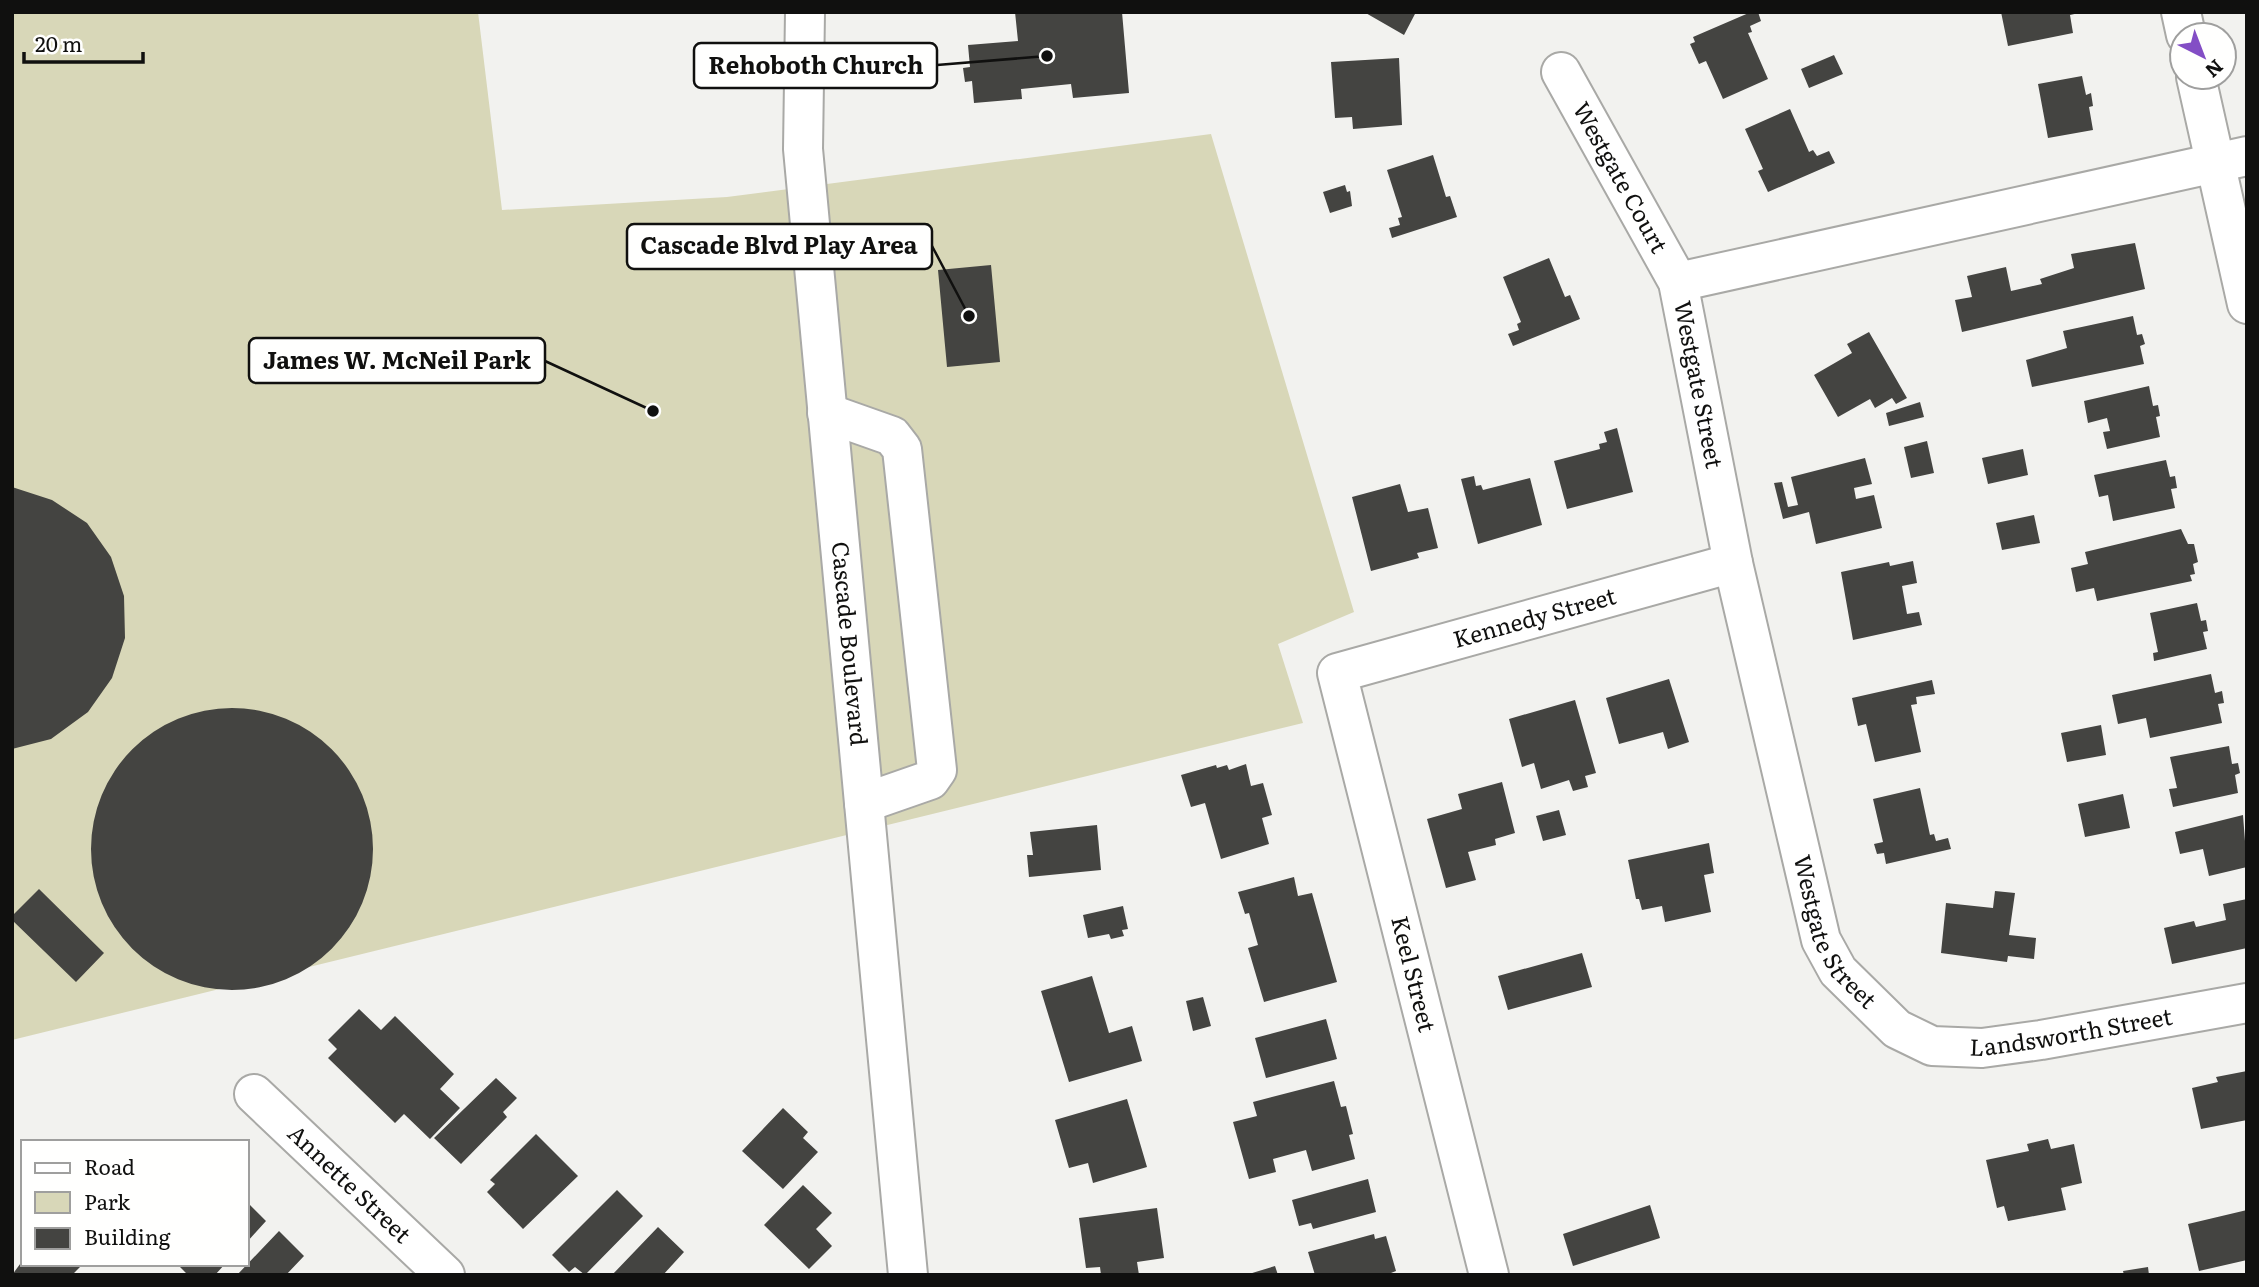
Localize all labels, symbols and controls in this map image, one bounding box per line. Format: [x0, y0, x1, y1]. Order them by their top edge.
scale bar [24, 21, 144, 65]
north arrow [2168, 21, 2238, 91]
text: 20 m [35, 27, 82, 58]
callout: Rehoboth Church [694, 43, 937, 88]
text: Rehoboth Church [708, 46, 924, 81]
text: N [2200, 54, 2230, 85]
street label: Westgate Court [1566, 95, 1678, 259]
callout: Cascade Blvd Play Area [627, 224, 932, 269]
text: Cascade Blvd Play Area [640, 226, 918, 261]
street label: Westgate Street [1667, 298, 1733, 472]
callout: James W. McNeil Park [249, 338, 545, 383]
text: James W. McNeil Park [263, 341, 532, 376]
street label: Cascade Boulevard [825, 540, 878, 747]
street label: Kennedy Street [1449, 577, 1620, 655]
street label: Westgate Street [1787, 851, 1886, 1016]
street label: Keel Street [1384, 912, 1446, 1036]
street label: Landsworth Street [1969, 998, 2175, 1063]
street label: Annette Street [281, 1116, 420, 1250]
legend [21, 1140, 248, 1266]
text: Road [84, 1150, 135, 1181]
text: Park [84, 1185, 130, 1216]
text: Building [84, 1220, 171, 1251]

